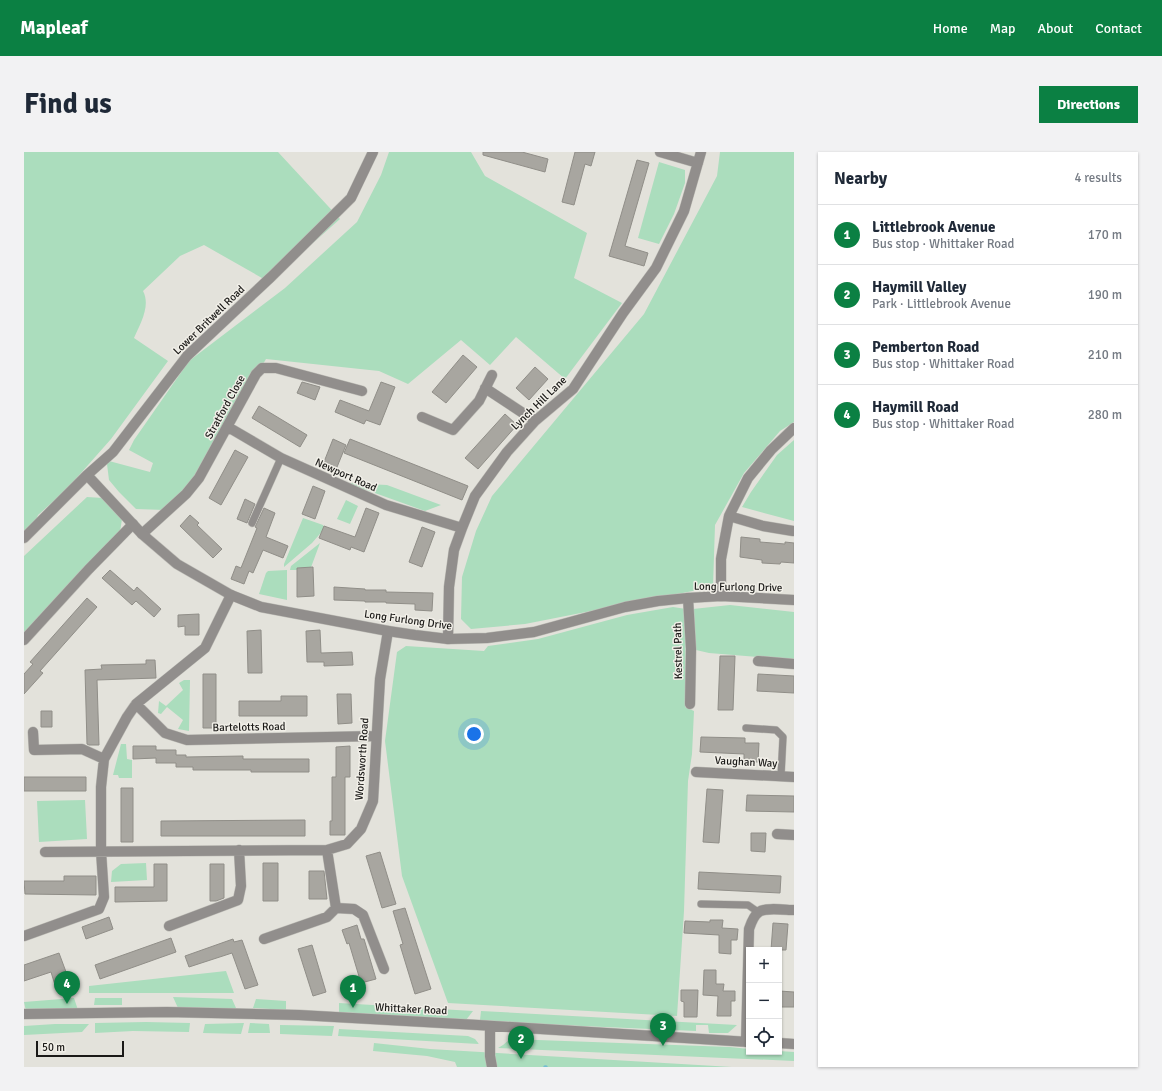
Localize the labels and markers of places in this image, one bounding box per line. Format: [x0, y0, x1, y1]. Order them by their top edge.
pin: 4 [54, 971, 80, 1004]
pin: 1 [340, 975, 366, 1008]
pin: 3 [650, 1013, 676, 1046]
pin: 2 [508, 1026, 534, 1059]

